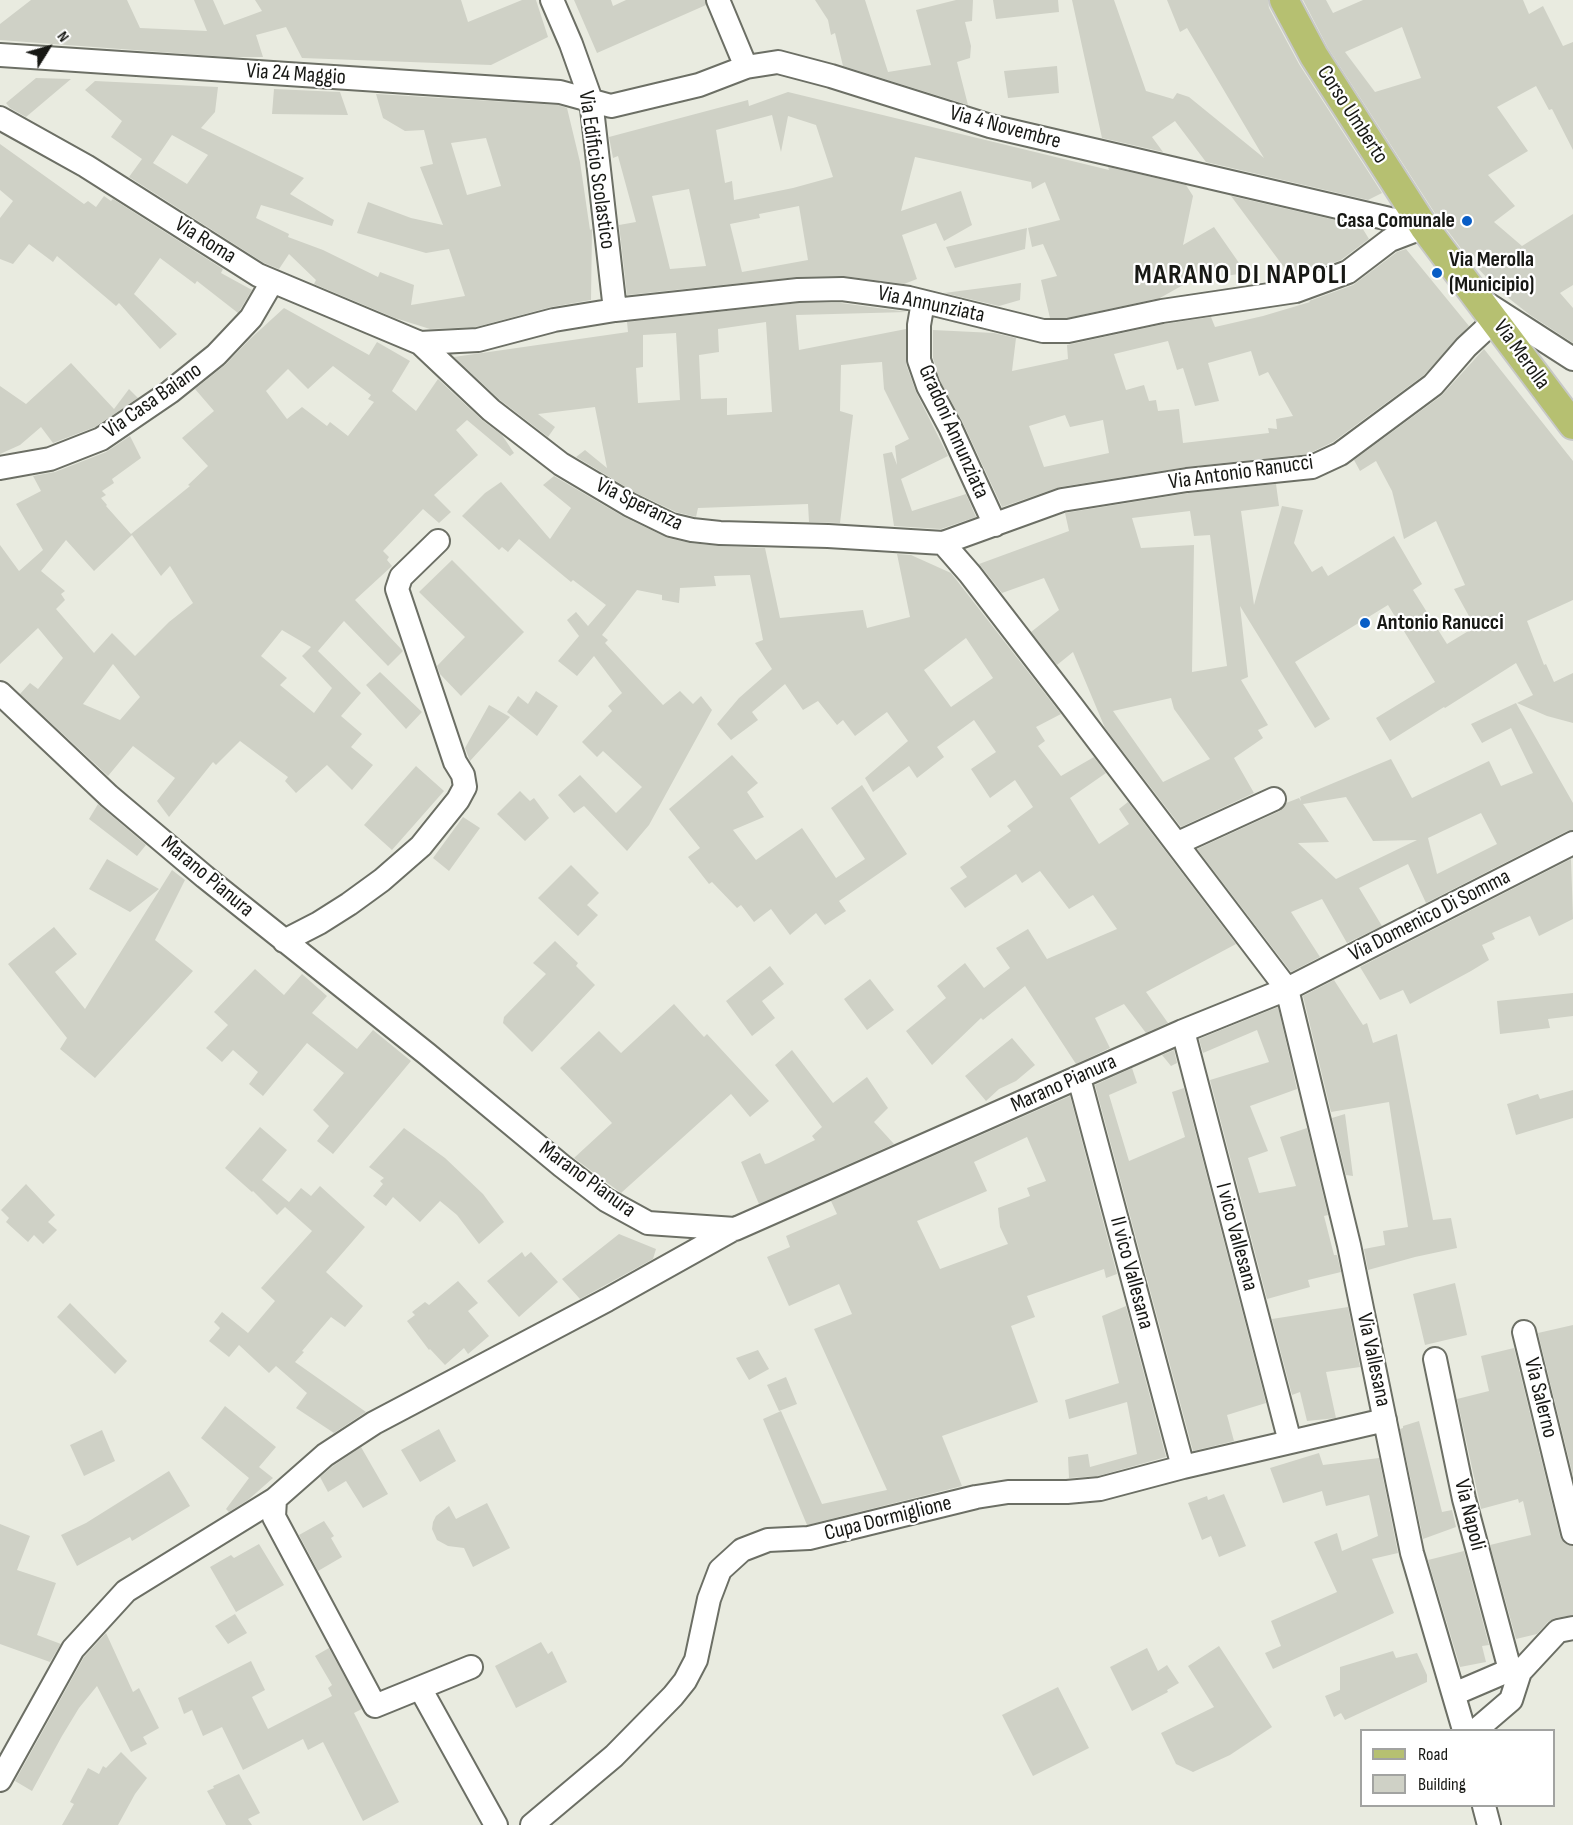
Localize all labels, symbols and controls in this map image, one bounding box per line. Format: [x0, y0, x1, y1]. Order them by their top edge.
north arrow [18, 18, 78, 78]
text: N [53, 28, 73, 46]
street label: Via 24 Maggio [245, 58, 347, 92]
street label: Corso Umberto [1311, 61, 1393, 169]
street label: Via Edificio Scolastico [572, 89, 620, 251]
street label: Via 4 Novembre [946, 100, 1064, 156]
place label: Casa Comunale [1336, 208, 1455, 234]
street label: Via Roma [169, 212, 241, 270]
marker: Casa Comunale [1460, 214, 1474, 228]
place label: Via Merolla (Municipio) [1449, 247, 1534, 298]
district label: MARANO DI NAPOLI [1134, 259, 1348, 293]
marker: Via Merolla (Municipio) [1430, 266, 1444, 280]
street label: Via Annunziata [875, 281, 987, 329]
street label: Via Merolla [1487, 315, 1555, 395]
street label: Via Casa Baiano [99, 358, 207, 444]
street label: Gradoni Annunziata [912, 361, 994, 503]
street label: Via Antonio Ranucci [1167, 450, 1315, 496]
street label: Via Speranza [591, 473, 687, 537]
place label: Antonio Ranucci [1377, 610, 1504, 636]
marker: Antonio Ranucci [1358, 616, 1372, 630]
street label: Marano Pianura [155, 831, 259, 923]
street label: Via Domenico Di Somma [1345, 864, 1515, 968]
street label: Marano Pianura [1007, 1049, 1121, 1119]
street label: Marano Pianura [534, 1136, 640, 1224]
street label: I vico Vallesana [1209, 1180, 1263, 1294]
street label: II vico Vallesana [1103, 1214, 1159, 1332]
street label: Via Vallesana [1350, 1311, 1396, 1409]
street label: Via Salerno [1517, 1355, 1563, 1441]
street label: Via Napoli [1447, 1477, 1491, 1553]
street label: Cupa Dormiglione [822, 1490, 954, 1548]
legend [1360, 1729, 1555, 1807]
text: Road [1418, 1744, 1448, 1765]
text: Building [1418, 1774, 1466, 1795]

